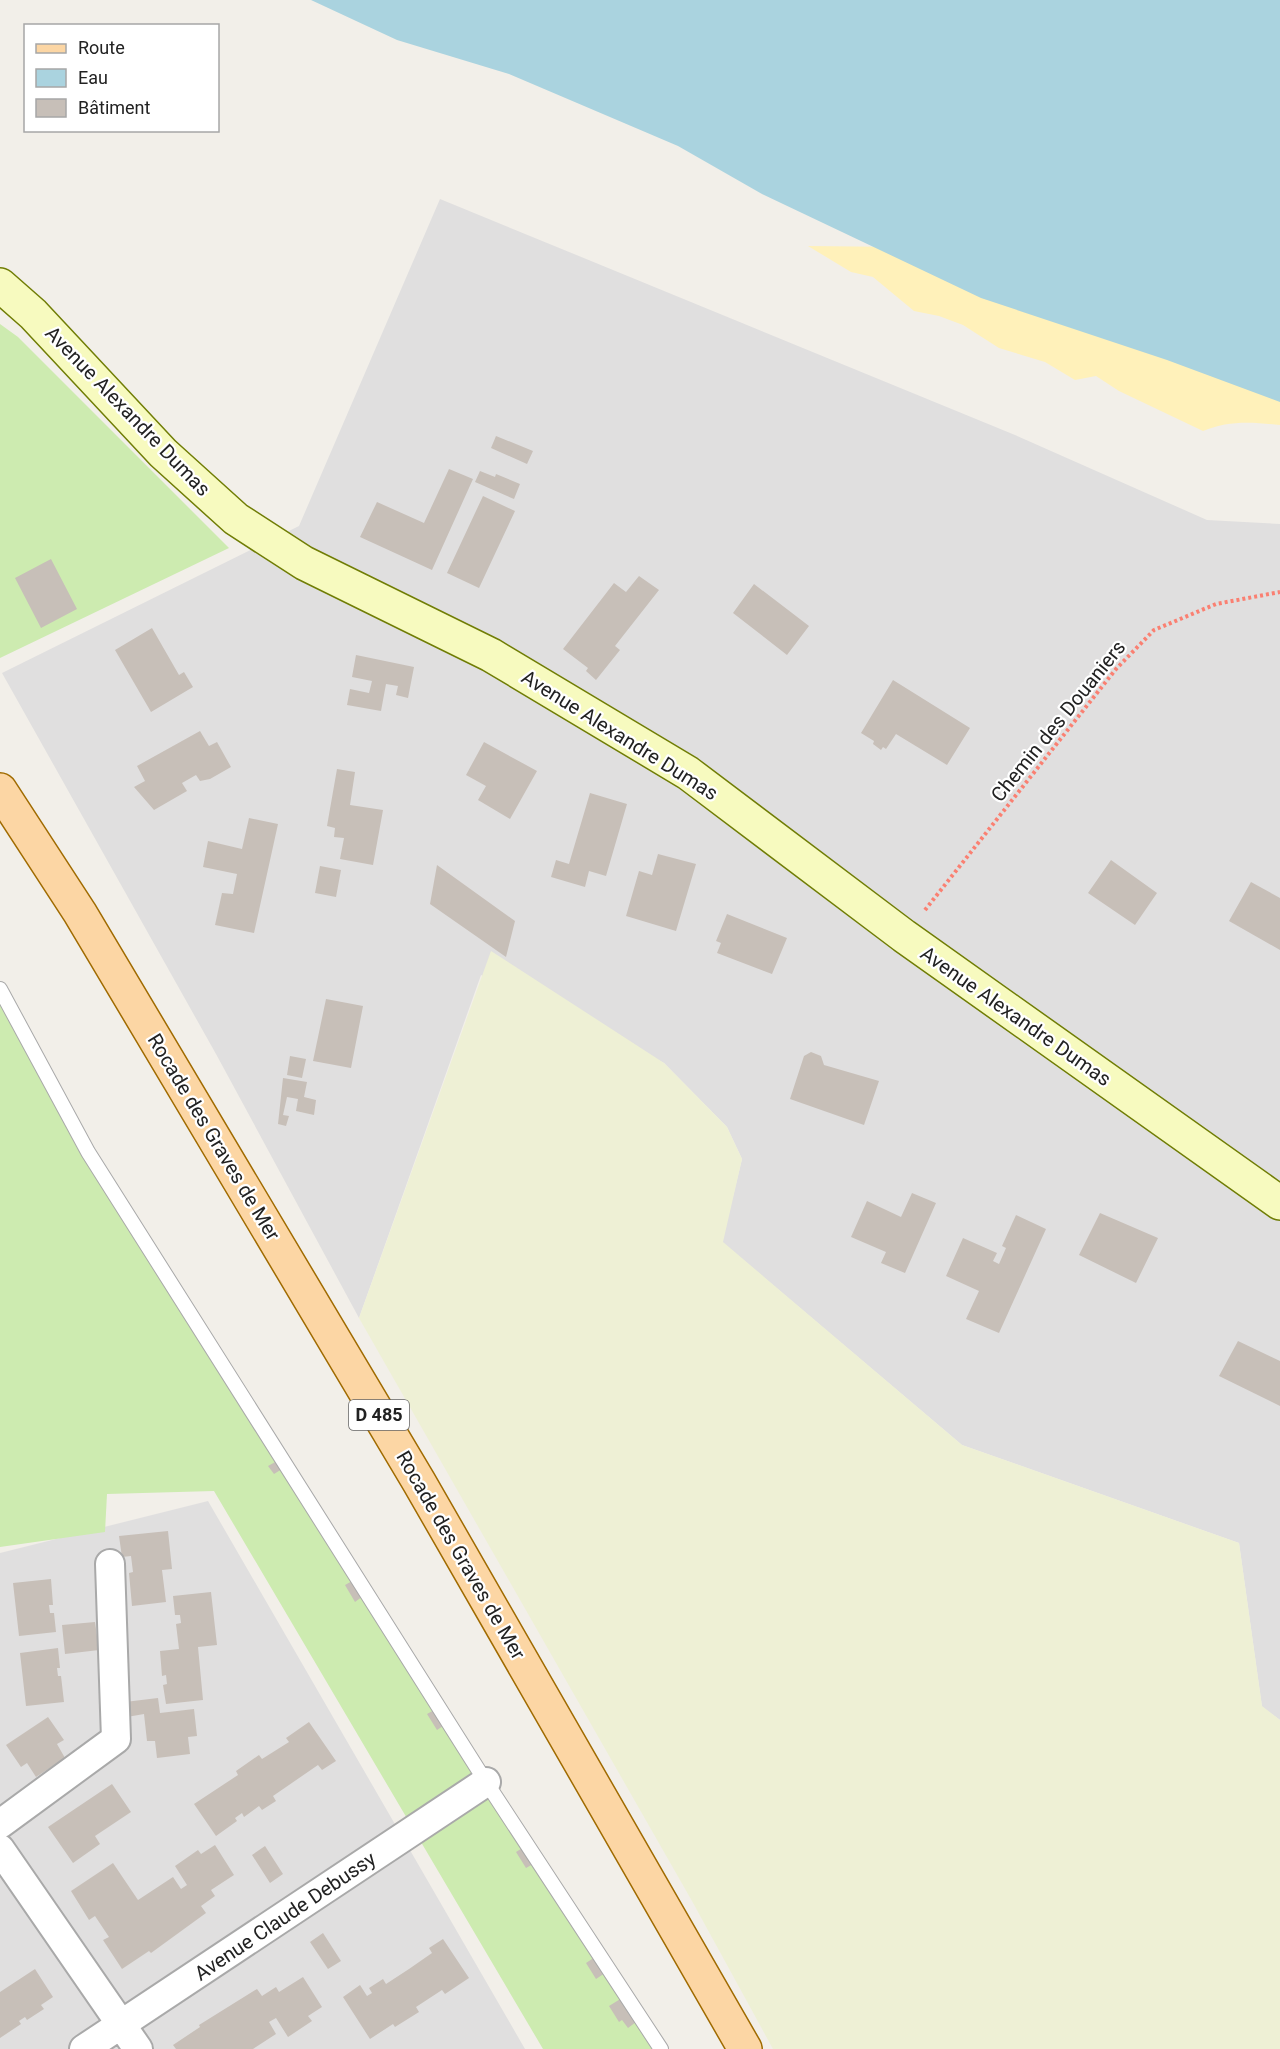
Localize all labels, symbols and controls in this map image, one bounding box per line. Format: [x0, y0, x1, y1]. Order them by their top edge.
legend [24, 24, 219, 132]
text: Route [78, 37, 125, 58]
text: Eau [78, 67, 108, 88]
text: Bâtiment [78, 97, 151, 118]
street label: Avenue Alexandre Dumas [41, 321, 215, 501]
street label: Chemin des Douaniers [986, 636, 1130, 806]
street label: Avenue Alexandre Dumas [517, 665, 723, 805]
street label: Avenue Alexandre Dumas [916, 941, 1116, 1091]
street label: Rocade des Graves de Mer [143, 1029, 285, 1245]
road number: D 485 [349, 1400, 409, 1430]
street label: Rocade des Graves de Mer [391, 1446, 531, 1664]
street label: Avenue Claude Debussy [190, 1846, 380, 1986]

